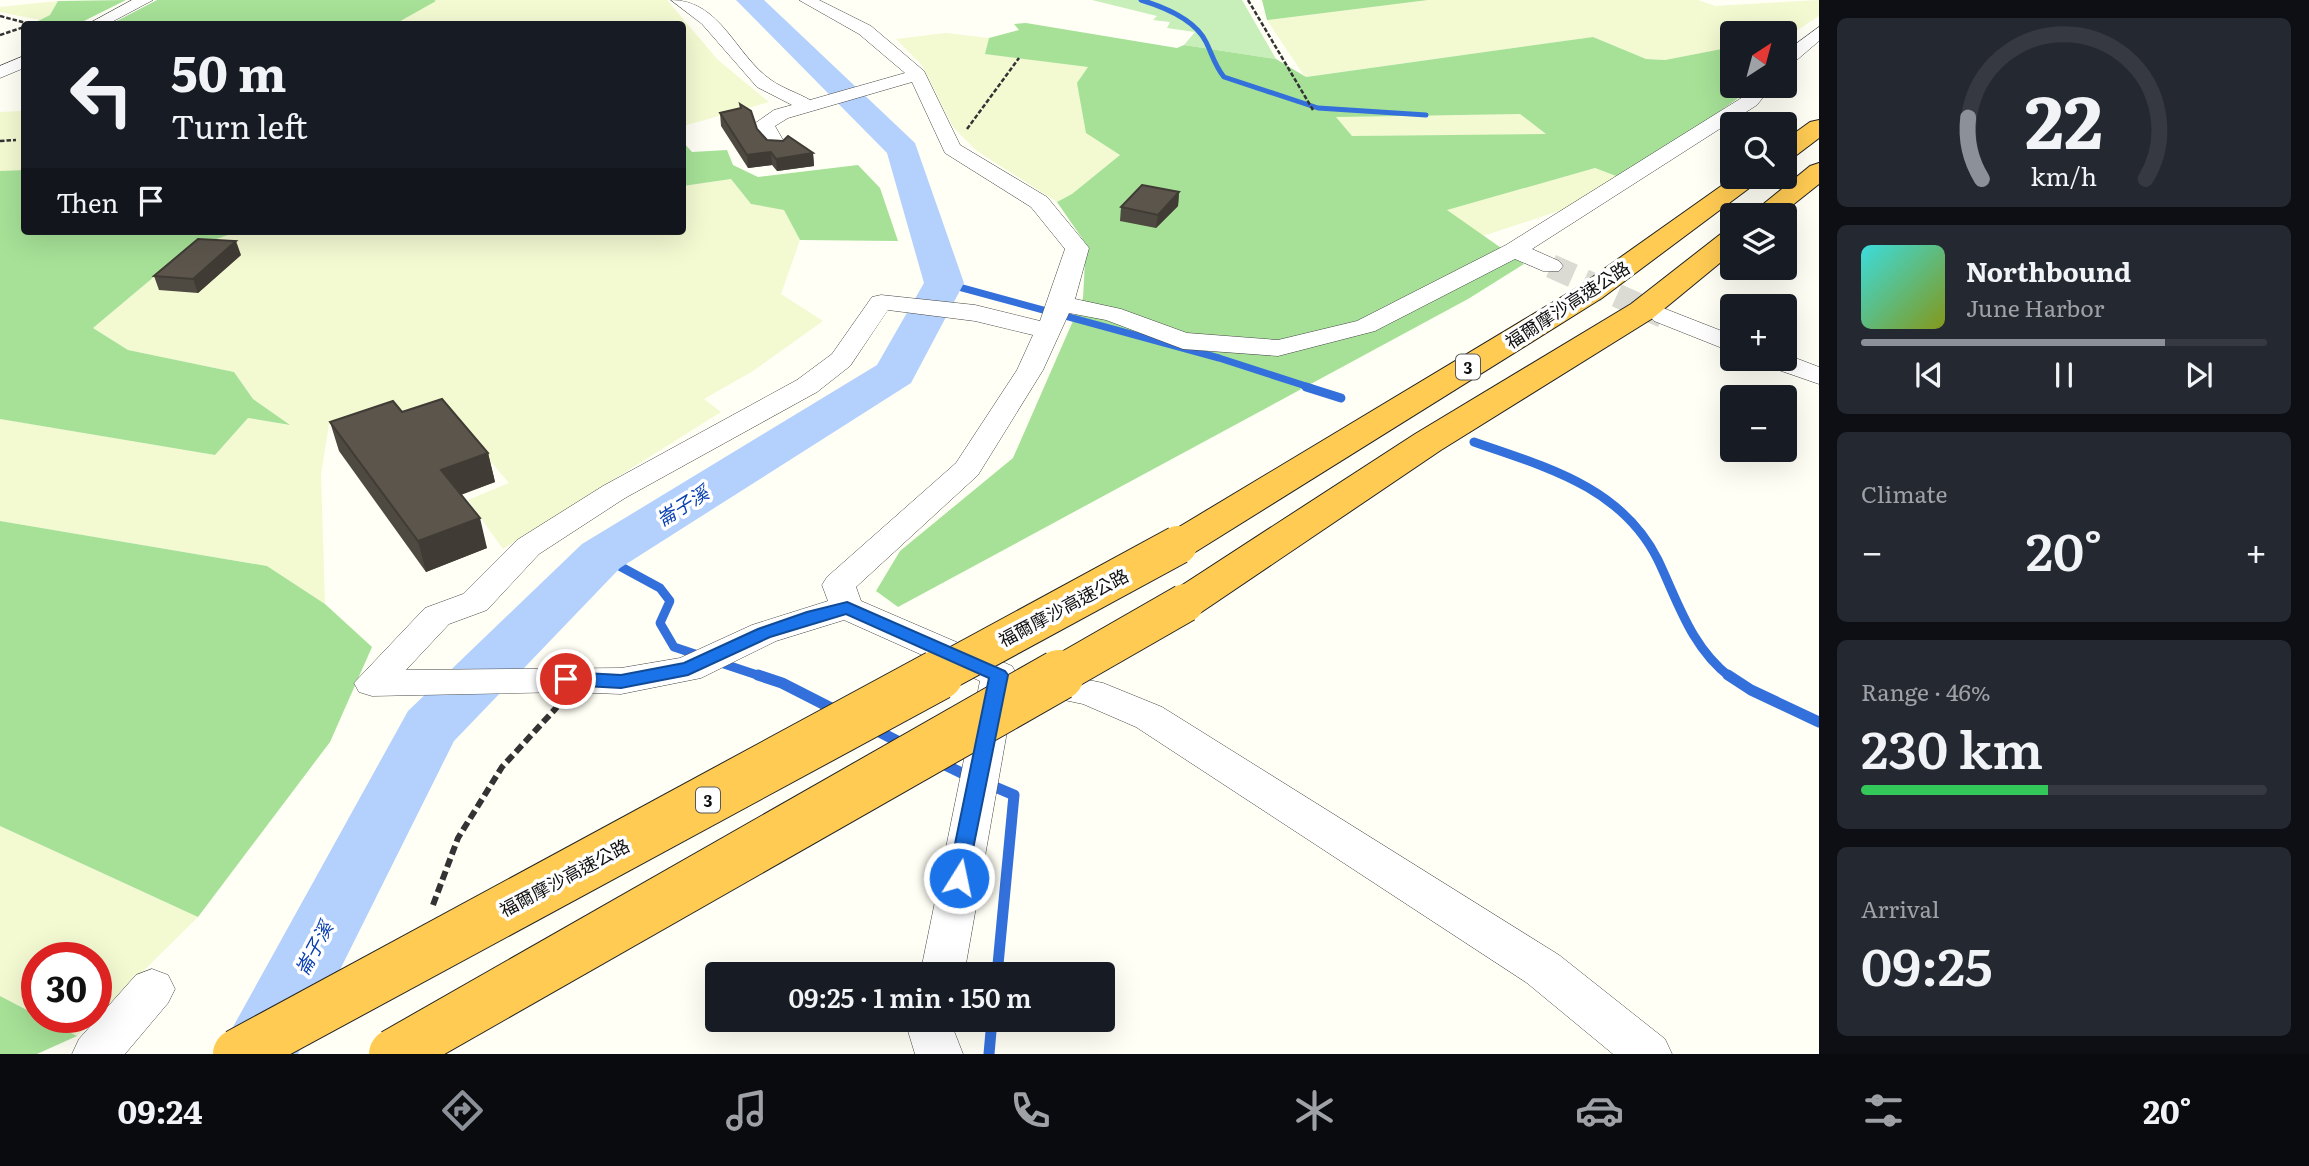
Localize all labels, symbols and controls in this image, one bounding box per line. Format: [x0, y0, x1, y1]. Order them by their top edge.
north arrow [1720, 21, 1797, 98]
map controls [1720, 21, 1797, 462]
text: 50 m [171, 34, 287, 107]
icon: left [56, 49, 147, 140]
text: 22 [2025, 63, 2103, 171]
text: Turn left [171, 101, 308, 149]
button: search [1720, 112, 1797, 189]
text: km/h [2031, 156, 2097, 193]
text: Then [56, 182, 118, 221]
icon: arrive [132, 182, 170, 220]
button: layers [1720, 203, 1797, 280]
text: Northbound [1966, 251, 2131, 290]
street label: 福爾摩沙高速公路 [1499, 253, 1635, 355]
text: June Harbor [1966, 290, 2104, 324]
button: + [1720, 294, 1797, 371]
road number: 3 [1456, 354, 1480, 380]
icon: previous [1910, 356, 1948, 394]
icon: pause [2045, 356, 2083, 394]
icon: next [2180, 356, 2218, 394]
button: − [1720, 385, 1797, 462]
water label: 崙子溪 [650, 476, 716, 532]
text: Climate [1861, 476, 1947, 510]
text: 20° [2026, 510, 2102, 587]
text: − [1861, 521, 1883, 578]
text: + [2245, 521, 2267, 578]
street label: 福爾摩沙高速公路 [993, 561, 1133, 653]
pin [536, 649, 596, 709]
icon: arrive [547, 660, 585, 698]
text: Range · 46% [1861, 674, 1991, 708]
text: 230 km [1861, 708, 2043, 785]
road number: 3 [696, 788, 720, 813]
street label: 福爾摩沙高速公路 [494, 831, 634, 923]
position arrow [922, 841, 996, 915]
text: Arrival [1861, 891, 1940, 925]
water label: 崙子溪 [287, 914, 340, 980]
text: 09:25 [1861, 925, 1993, 1002]
speed limit sign: 30 [21, 942, 112, 1033]
text: 09:25 · 1 min · 150 m [788, 977, 1032, 1016]
text: 09:24 [118, 1086, 203, 1134]
icon: directions [438, 1086, 487, 1135]
icon: music [722, 1086, 771, 1135]
icon: phone [1006, 1086, 1055, 1135]
icon: climate [1290, 1086, 1339, 1135]
icon: car [1575, 1086, 1624, 1135]
icon: filters [1859, 1086, 1908, 1135]
text: 20° [2143, 1086, 2191, 1134]

